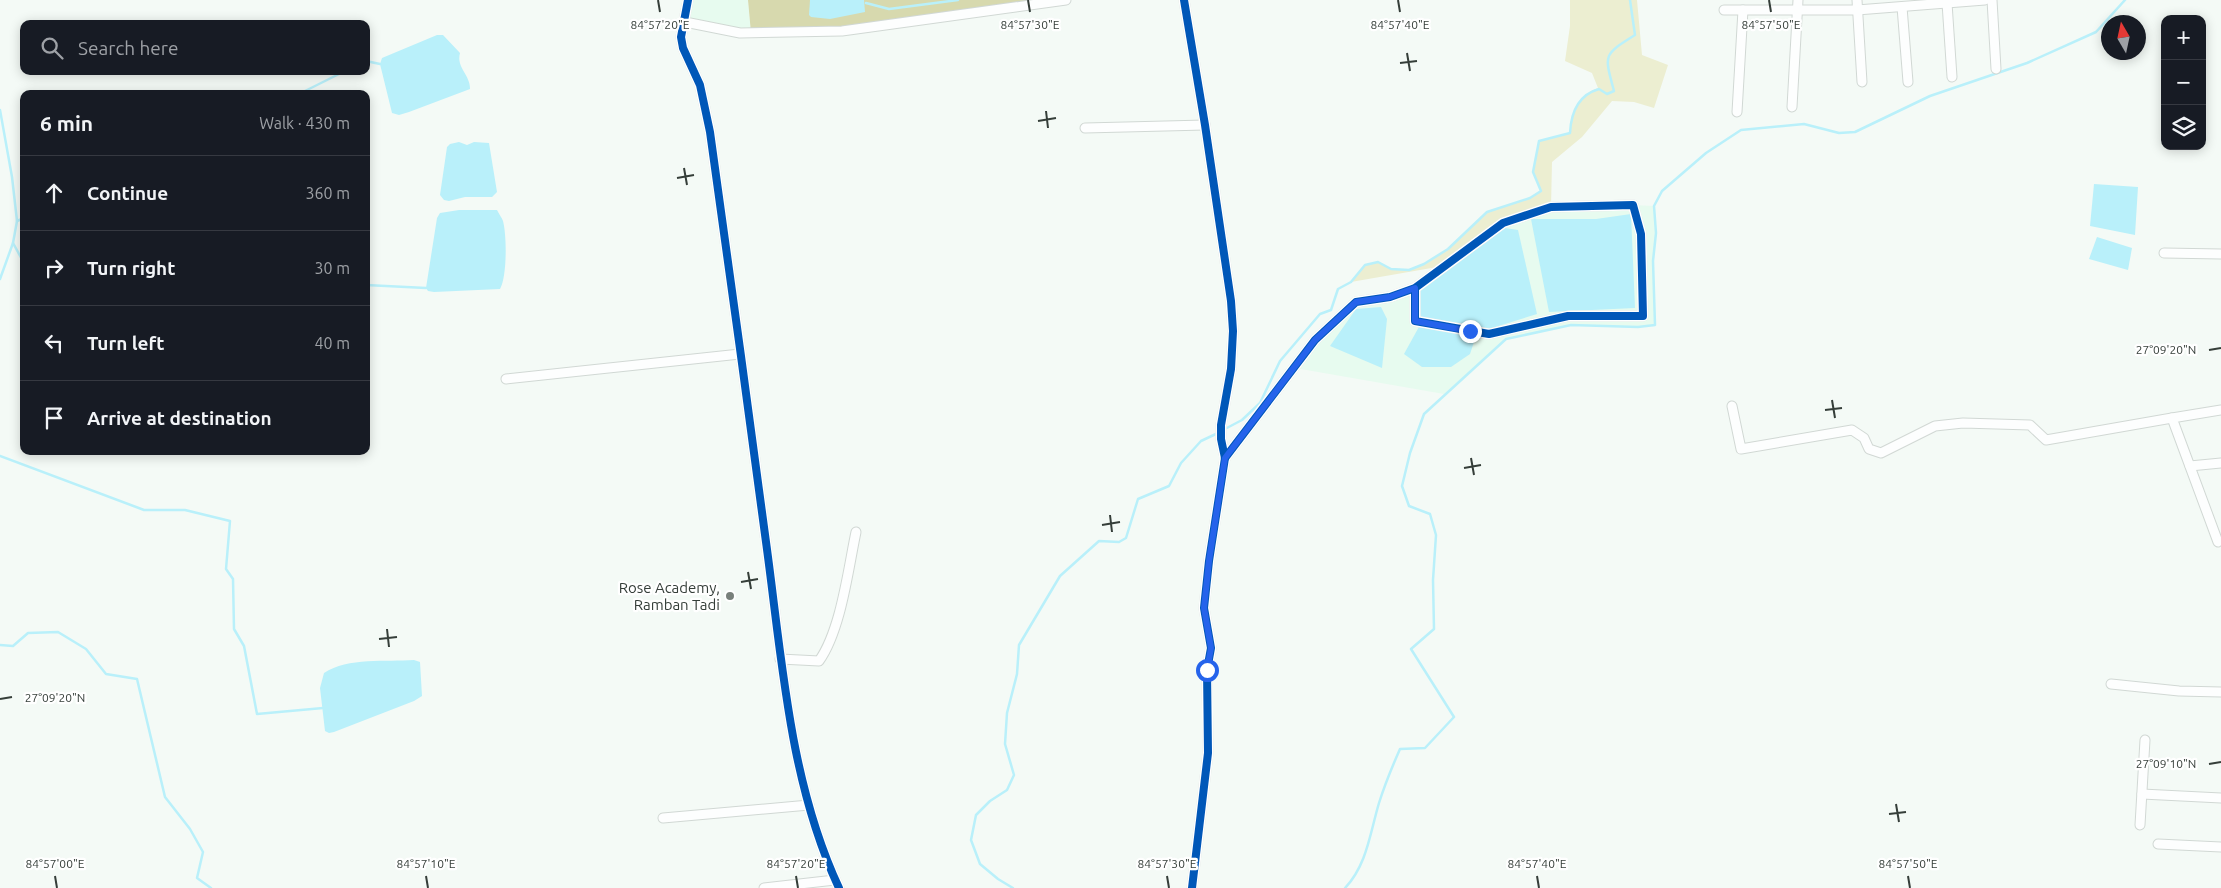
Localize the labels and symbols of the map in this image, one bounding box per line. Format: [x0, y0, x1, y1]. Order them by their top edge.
north arrow [2101, 15, 2146, 60]
text: 84°57'20"E [631, 18, 690, 31]
text: 84°57'30"E [1001, 18, 1060, 31]
text: 84°57'40"E [1371, 18, 1430, 31]
text: 84°57'50"E [1742, 18, 1801, 31]
route end [1459, 320, 1482, 343]
text: 27°09'20"N [2136, 343, 2196, 356]
place label: Rose Academy, Ramban Tadi [619, 579, 720, 613]
marker: Rose Academy, Ramban Tadi [724, 590, 736, 602]
route start [1196, 659, 1219, 682]
text: 27°09'20"N [25, 691, 85, 704]
text: 27°09'10"N [2136, 757, 2196, 770]
text: 84°57'00"E [26, 857, 85, 870]
text: 84°57'10"E [397, 857, 456, 870]
text: 84°57'20"E [767, 857, 826, 870]
text: 84°57'30"E [1138, 857, 1197, 870]
text: 84°57'40"E [1508, 857, 1567, 870]
text: 84°57'50"E [1879, 857, 1938, 870]

